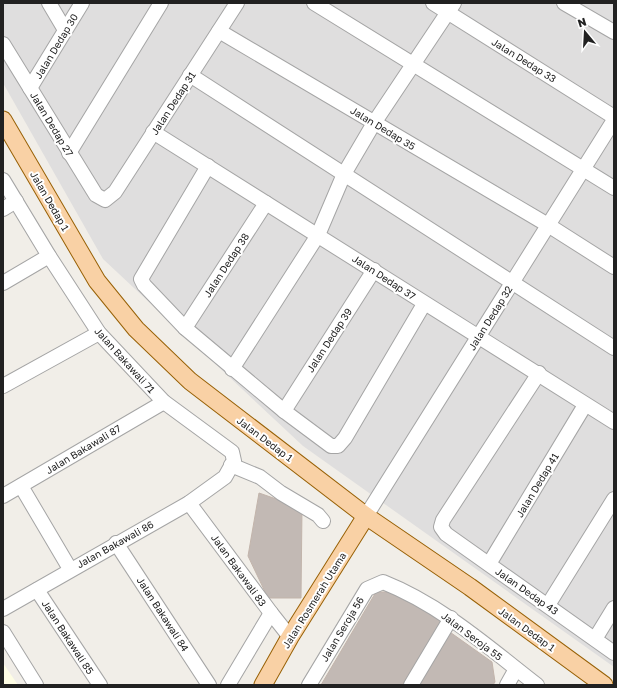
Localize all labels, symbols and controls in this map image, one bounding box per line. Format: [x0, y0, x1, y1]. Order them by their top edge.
street label: Jalan Dedap 30 [32, 11, 80, 81]
north arrow [565, 12, 605, 52]
text: N [576, 15, 588, 29]
street label: Jalan Dedap 33 [490, 35, 559, 85]
street label: Jalan Dedap 31 [148, 69, 198, 137]
street label: Jalan Dedap 27 [28, 90, 76, 158]
street label: Jalan Dedap 35 [348, 104, 418, 152]
street label: Jalan Dedap 1 [28, 169, 72, 233]
street label: Jalan Dedap 38 [201, 231, 251, 299]
street label: Jalan Dedap 37 [350, 252, 418, 302]
street label: Jalan Dedap 32 [465, 283, 515, 352]
street label: Jalan Dedap 39 [304, 306, 354, 374]
street label: Jalan Bakawali 71 [92, 325, 158, 395]
street label: Jalan Dedap 1 [235, 414, 295, 464]
street label: Jalan Bakawali 87 [43, 422, 123, 476]
street label: Jalan Dedap 41 [513, 451, 561, 519]
street label: Jalan Bakawali 86 [74, 518, 156, 570]
street label: Jalan Bakawali 83 [209, 532, 269, 608]
street label: Jalan Rosmerah Utama [280, 550, 348, 650]
street label: Jalan Dedap 43 [493, 565, 561, 617]
street label: Jalan Bakawali 84 [134, 575, 192, 653]
street label: Jalan Seroja 56 [318, 594, 366, 664]
street label: Jalan Bakawali 85 [40, 598, 97, 676]
street label: Jalan Dedap 1 [496, 605, 558, 654]
street label: Jalan Seroja 55 [439, 609, 505, 663]

